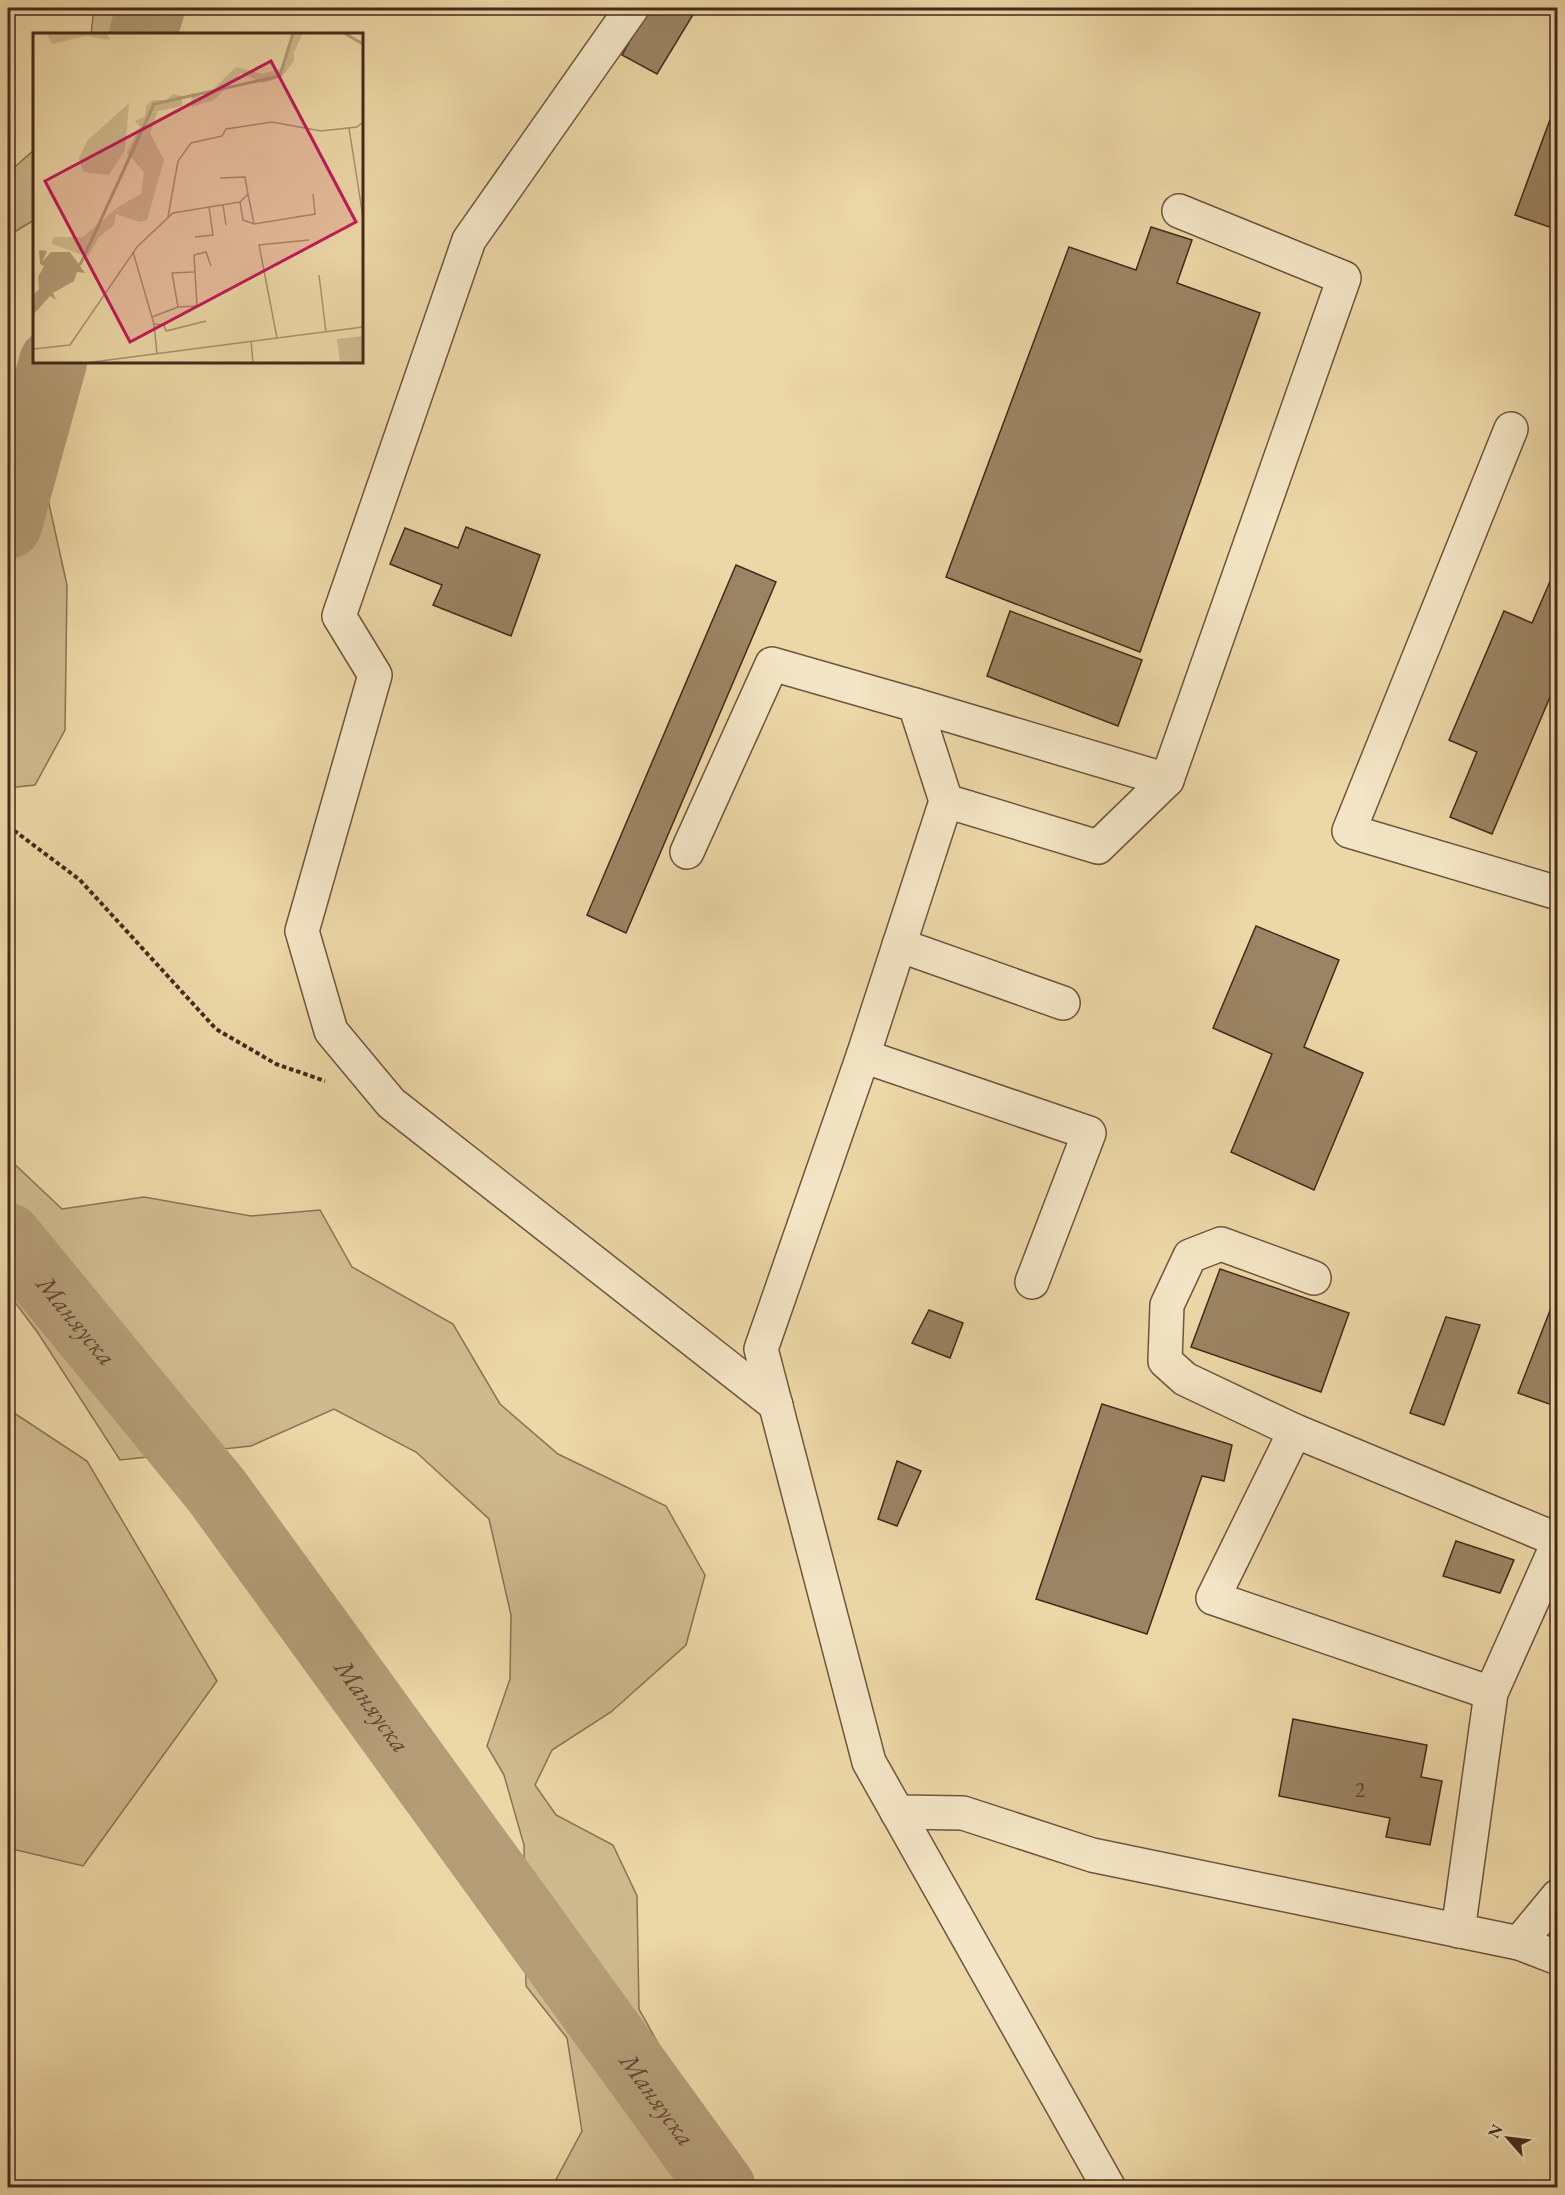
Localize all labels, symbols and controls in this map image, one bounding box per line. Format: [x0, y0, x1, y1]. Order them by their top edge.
inset map [33, 33, 363, 363]
water label: Маняуска [28, 1267, 124, 1373]
water label: Маняуска [326, 1651, 418, 1759]
house number: 2 [1355, 1776, 1365, 1803]
water label: Маняуска [611, 2044, 703, 2153]
north arrow [1478, 2108, 1538, 2168]
text: N [1483, 2121, 1508, 2142]

